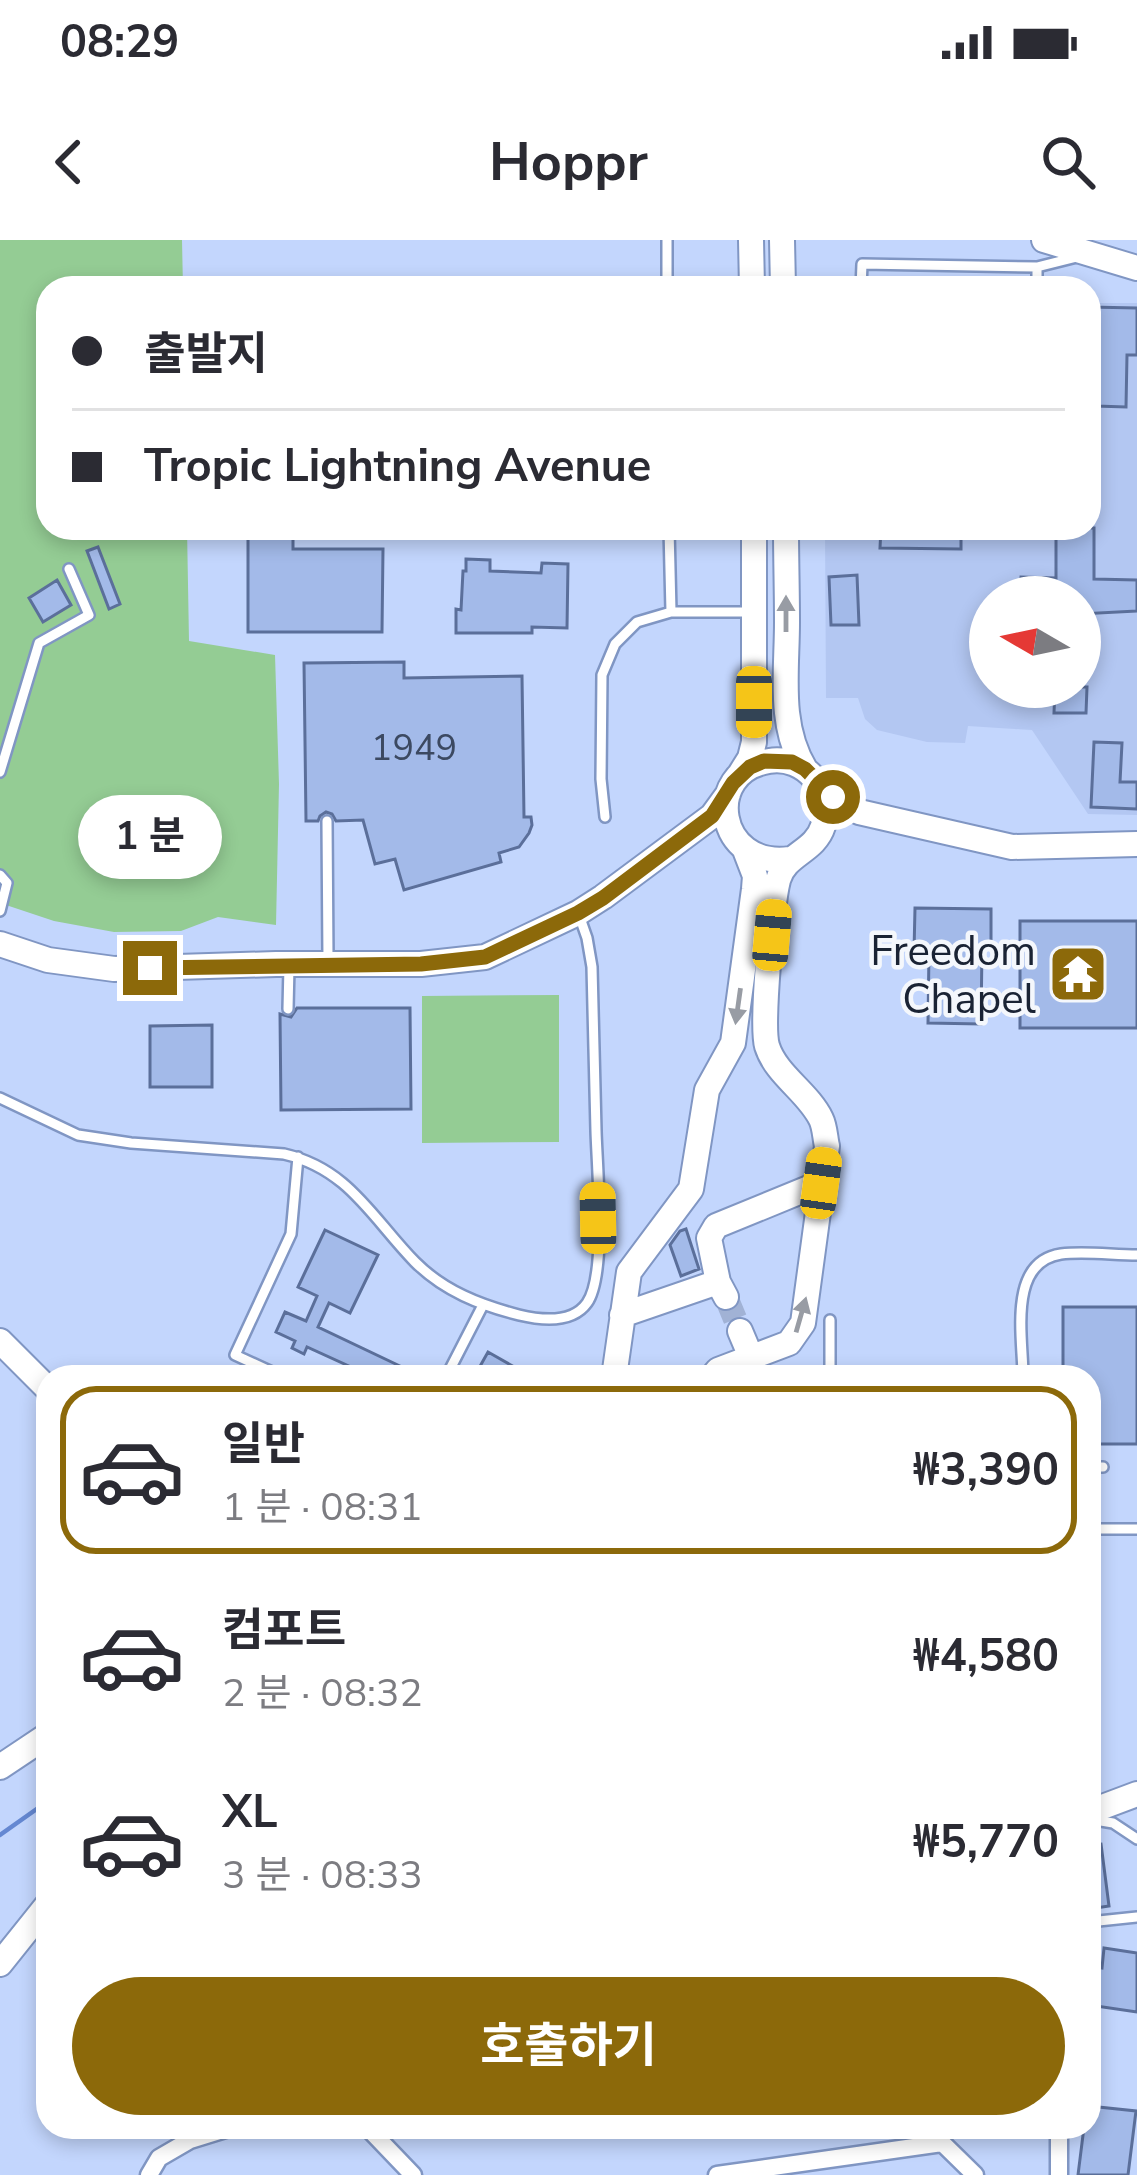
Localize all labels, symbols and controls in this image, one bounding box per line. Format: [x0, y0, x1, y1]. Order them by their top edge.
text: 08:29 [60, 12, 179, 73]
text: Hoppr [489, 125, 648, 199]
icon: back [36, 129, 102, 195]
icon: search [1035, 129, 1101, 195]
text: 출발지 [144, 324, 268, 385]
text: Tropic Lightning Avenue [144, 436, 651, 497]
north arrow [969, 576, 1101, 708]
map controls [969, 576, 1101, 708]
one-way arrow [777, 594, 796, 632]
car [736, 666, 772, 738]
house number: 1949 [371, 724, 457, 773]
route start [806, 770, 860, 824]
callout: 1 분 [78, 794, 222, 878]
text: 1 분 [115, 810, 185, 863]
car [751, 898, 793, 972]
place label: Freedom Chapel [870, 923, 1037, 1028]
route end [123, 941, 177, 995]
temple icon: Freedom Chapel [1047, 943, 1109, 1005]
one-way arrow [728, 988, 747, 1025]
car [798, 1145, 844, 1221]
car [579, 1182, 617, 1254]
one-way arrow [793, 1296, 811, 1332]
text: 일반 [222, 1414, 305, 1475]
icon: car [78, 1416, 186, 1524]
text: ₩3,390 [913, 1440, 1059, 1501]
text: 1 분 · 08:31 [222, 1481, 423, 1534]
text: 컴포트 [222, 1600, 346, 1661]
icon: car [78, 1602, 186, 1710]
text: ₩4,580 [913, 1626, 1059, 1687]
text: 2 분 · 08:32 [222, 1667, 423, 1720]
text: XL [222, 1782, 278, 1843]
icon: car [78, 1788, 186, 1896]
text: ₩5,770 [913, 1812, 1059, 1873]
text: 3 분 · 08:33 [222, 1849, 423, 1902]
button: 호출하기 [72, 1977, 1065, 2115]

